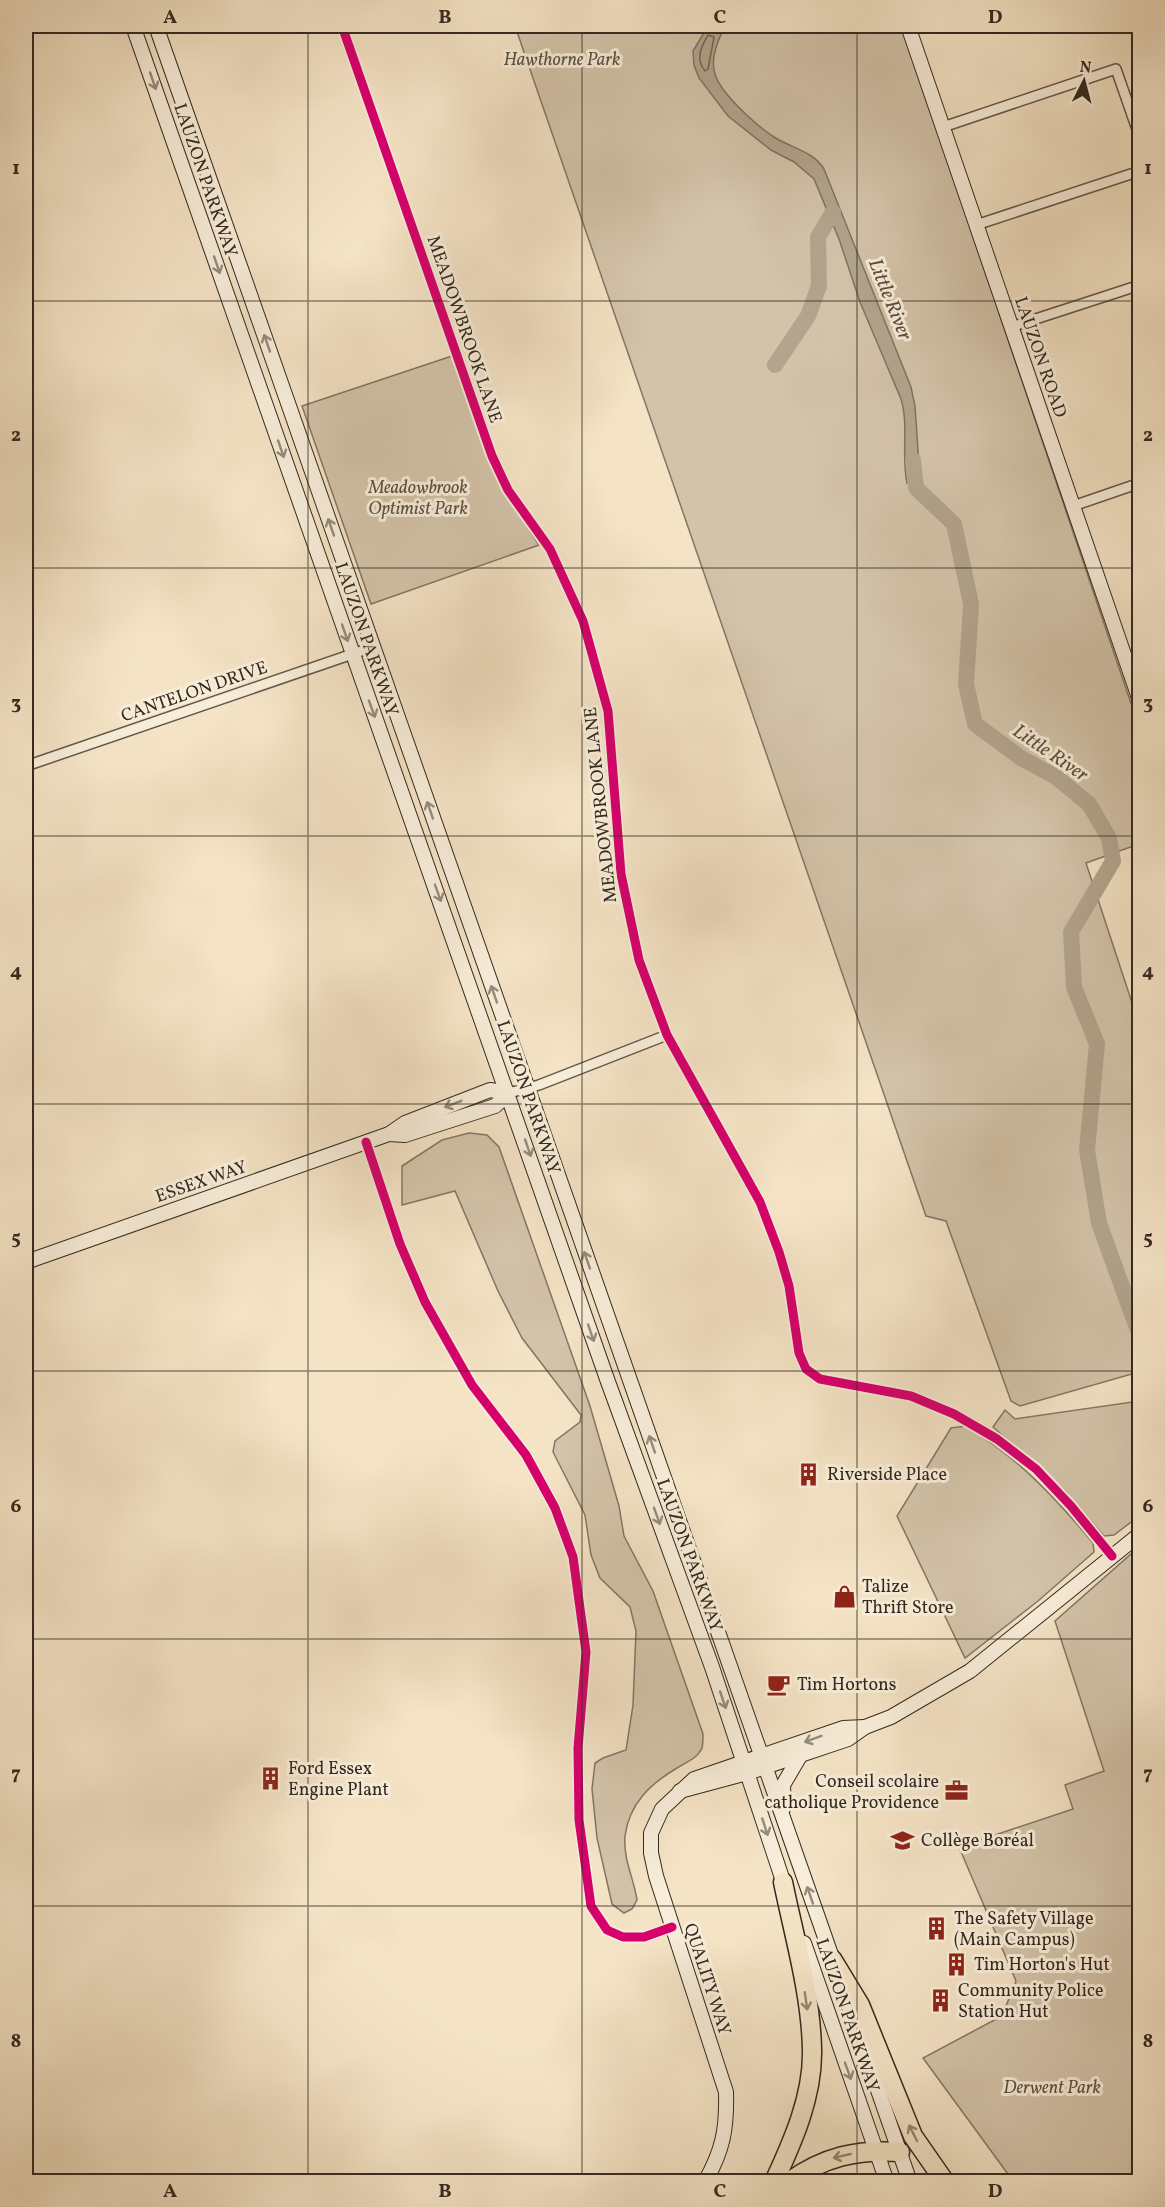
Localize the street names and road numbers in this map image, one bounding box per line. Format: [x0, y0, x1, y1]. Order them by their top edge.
street label: LAUZON PARKWAY [167, 100, 243, 261]
street label: MEADOWBROOK LANE [420, 232, 507, 427]
street label: LAUZON ROAD [1007, 294, 1072, 421]
street label: LAUZON PARKWAY [328, 559, 404, 720]
street label: CANTELON DRIVE [118, 656, 271, 729]
street label: MEADOWBROOK LANE [579, 706, 624, 904]
street label: LAUZON PARKWAY [490, 1017, 566, 1178]
street label: ESSEX WAY [152, 1155, 251, 1210]
street label: LAUZON PARKWAY [649, 1475, 728, 1636]
street label: QUALITY WAY [677, 1920, 736, 2039]
street label: LAUZON PARKWAY [809, 1935, 885, 2096]

